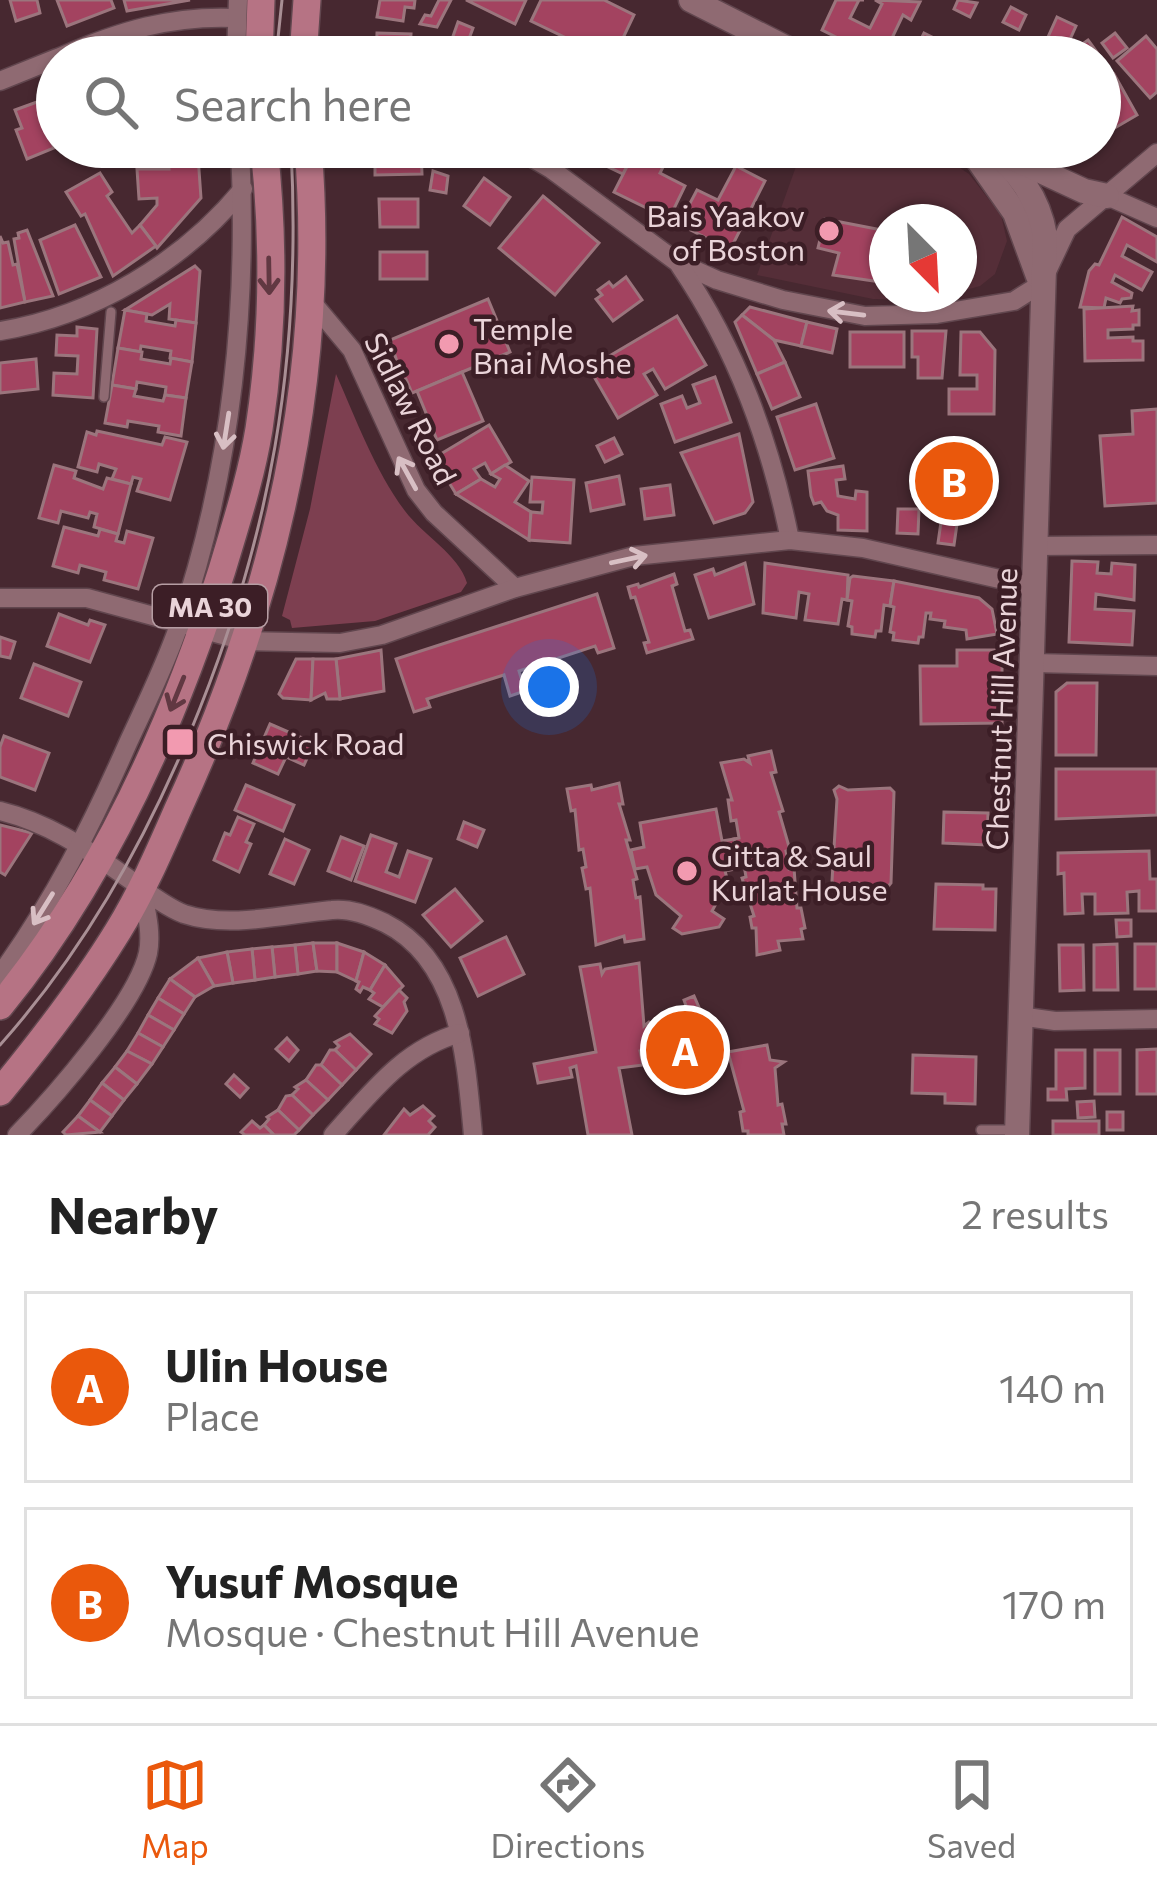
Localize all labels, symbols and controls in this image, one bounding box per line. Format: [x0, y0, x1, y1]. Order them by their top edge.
search box [36, 36, 1121, 168]
icon: search [78, 69, 144, 135]
text: Search here [174, 75, 412, 130]
place label: Bais Yaakov of Boston [647, 196, 805, 267]
north arrow [869, 204, 977, 312]
marker: Bais Yaakov of Boston [816, 218, 842, 244]
one-way arrow [257, 256, 280, 295]
one-way arrow [827, 302, 866, 324]
place label: Temple Bnai Moshe [473, 309, 632, 380]
street label: Sidlaw Road [358, 326, 466, 490]
marker: Temple Bnai Moshe [436, 331, 462, 357]
one-way arrow [214, 411, 237, 450]
pin: B [915, 436, 993, 526]
one-way arrow [395, 456, 418, 491]
one-way arrow [608, 547, 647, 569]
street label: Chestnut Hill Avenue [977, 567, 1023, 851]
road number: MA 30 [153, 585, 267, 627]
your location [519, 657, 579, 717]
one-way arrow [165, 675, 186, 712]
place label: Chiswick Road [207, 724, 404, 761]
marker: Chiswick Road [164, 726, 196, 758]
place label: Gitta & Saul Kurlat House [711, 836, 887, 907]
marker: Gitta & Saul Kurlat House [674, 858, 700, 884]
one-way arrow [31, 892, 55, 926]
pin: A [646, 1005, 724, 1095]
text: Nearby [48, 1182, 218, 1245]
text: 2 results [961, 1189, 1109, 1237]
text: Ulin House [165, 1336, 388, 1391]
text: A [76, 1363, 104, 1411]
text: 140 m [999, 1363, 1106, 1411]
text: Place [165, 1391, 260, 1439]
text: Yusuf Mosque [165, 1552, 458, 1607]
text: B [77, 1579, 103, 1627]
text: 170 m [1002, 1579, 1106, 1627]
text: Mosque · Chestnut Hill Avenue [165, 1607, 700, 1655]
tab: Map [141, 1752, 209, 1865]
tab: Directions [491, 1752, 645, 1865]
tab: Saved [927, 1752, 1016, 1865]

